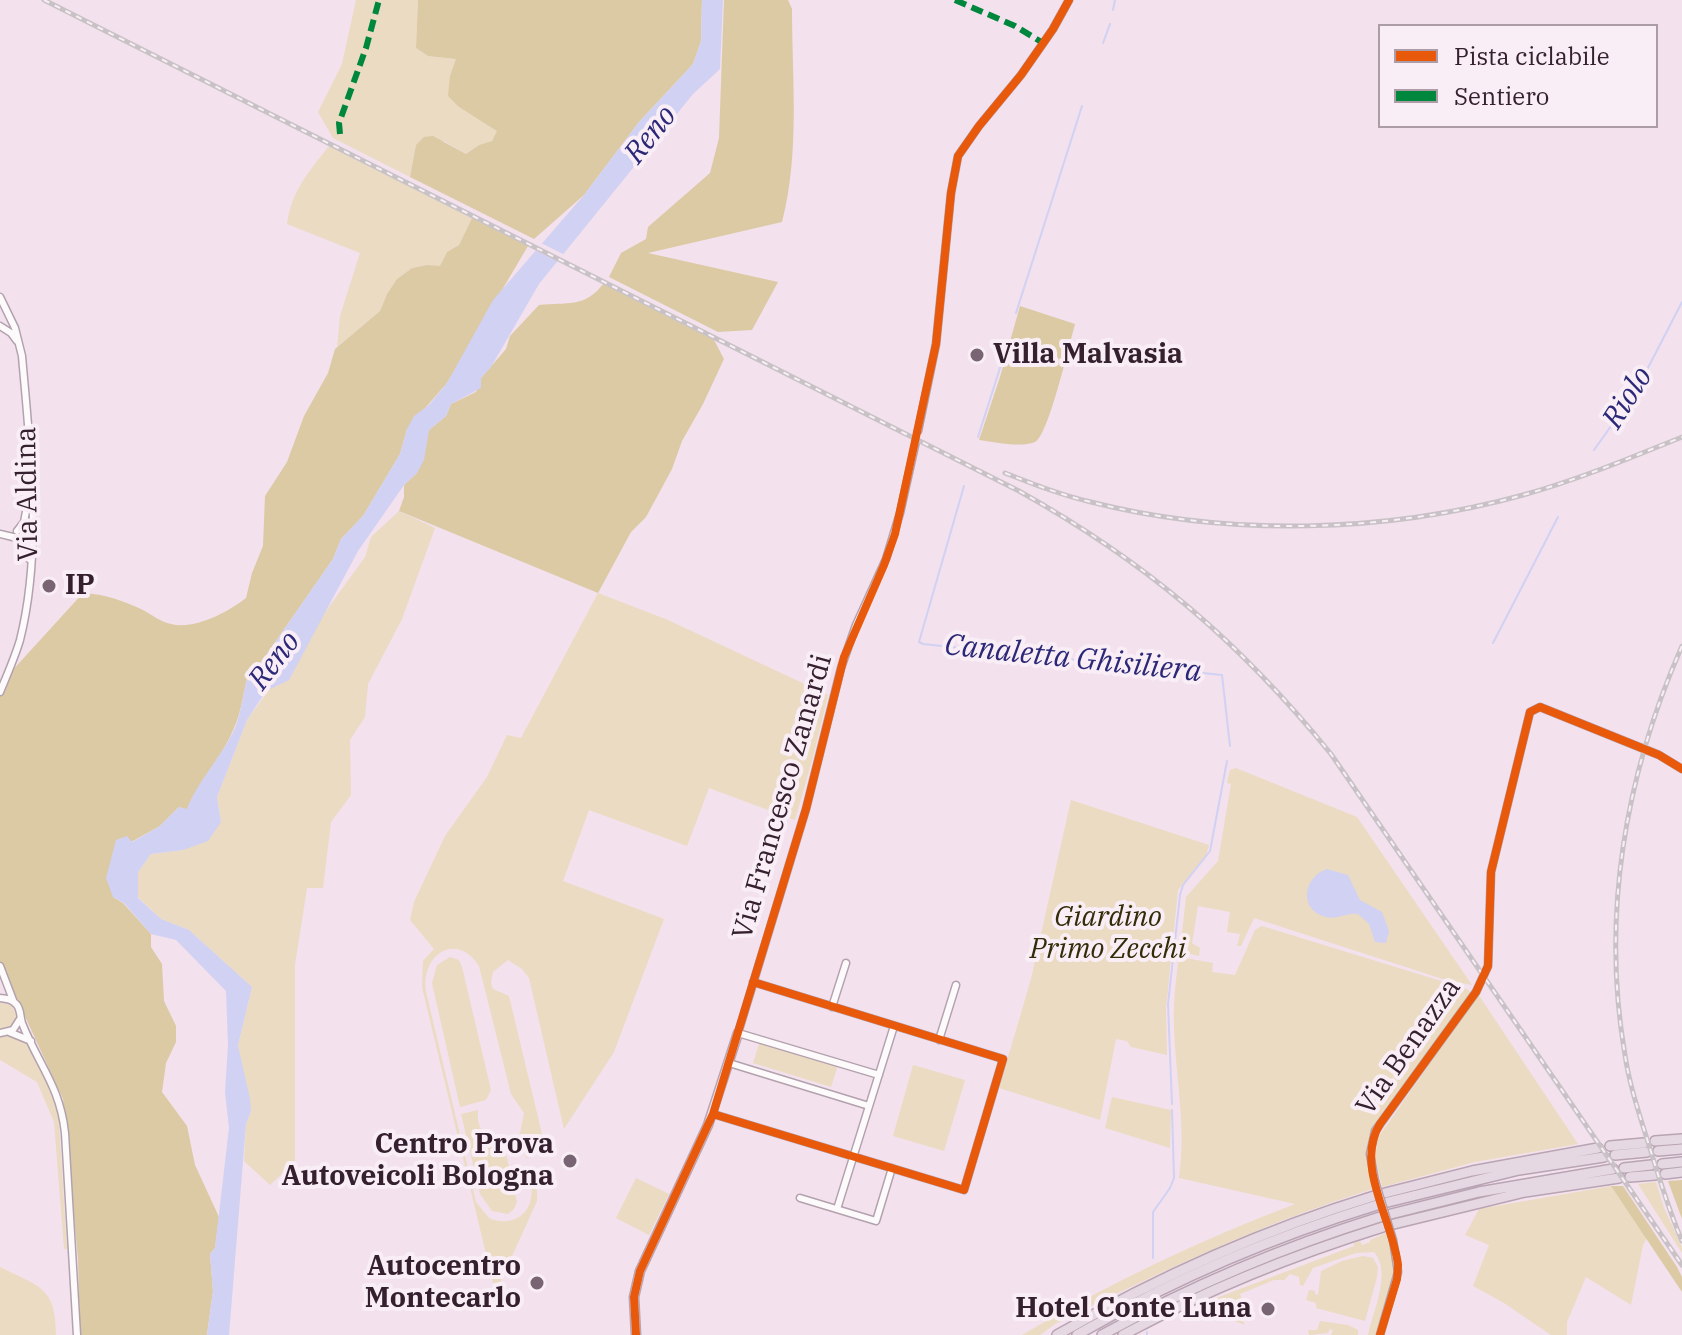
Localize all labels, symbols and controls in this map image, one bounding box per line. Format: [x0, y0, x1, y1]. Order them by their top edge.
legend [1378, 24, 1658, 128]
text: Pista ciclabile [1454, 40, 1610, 72]
text: Sentiero [1454, 80, 1549, 112]
water label: Reno [617, 99, 685, 171]
place label: Villa Malvasia [993, 338, 1183, 372]
marker: Villa Malvasia [968, 346, 986, 364]
water label: Riolo [1595, 361, 1661, 435]
street label: Via Aldina [10, 426, 46, 562]
place label: IP [65, 569, 95, 603]
marker: IP [40, 577, 58, 595]
water label: Reno [242, 625, 308, 697]
water label: Canaletta Ghisiliera [943, 628, 1203, 690]
street label: Via Francesco Zanardi [726, 651, 840, 943]
park label: Giardino Primo Zecchi [1030, 901, 1186, 967]
street label: Via Benazza [1350, 972, 1468, 1122]
place label: Centro Prova Autoveicoli Bologna [282, 1128, 554, 1194]
marker: Centro Prova Autoveicoli Bologna [561, 1152, 579, 1170]
place label: Autocentro Montecarlo [365, 1250, 521, 1316]
marker: Autocentro Montecarlo [528, 1274, 546, 1292]
place label: Hotel Conte Luna [1015, 1292, 1252, 1326]
marker: Hotel Conte Luna [1259, 1300, 1277, 1318]

